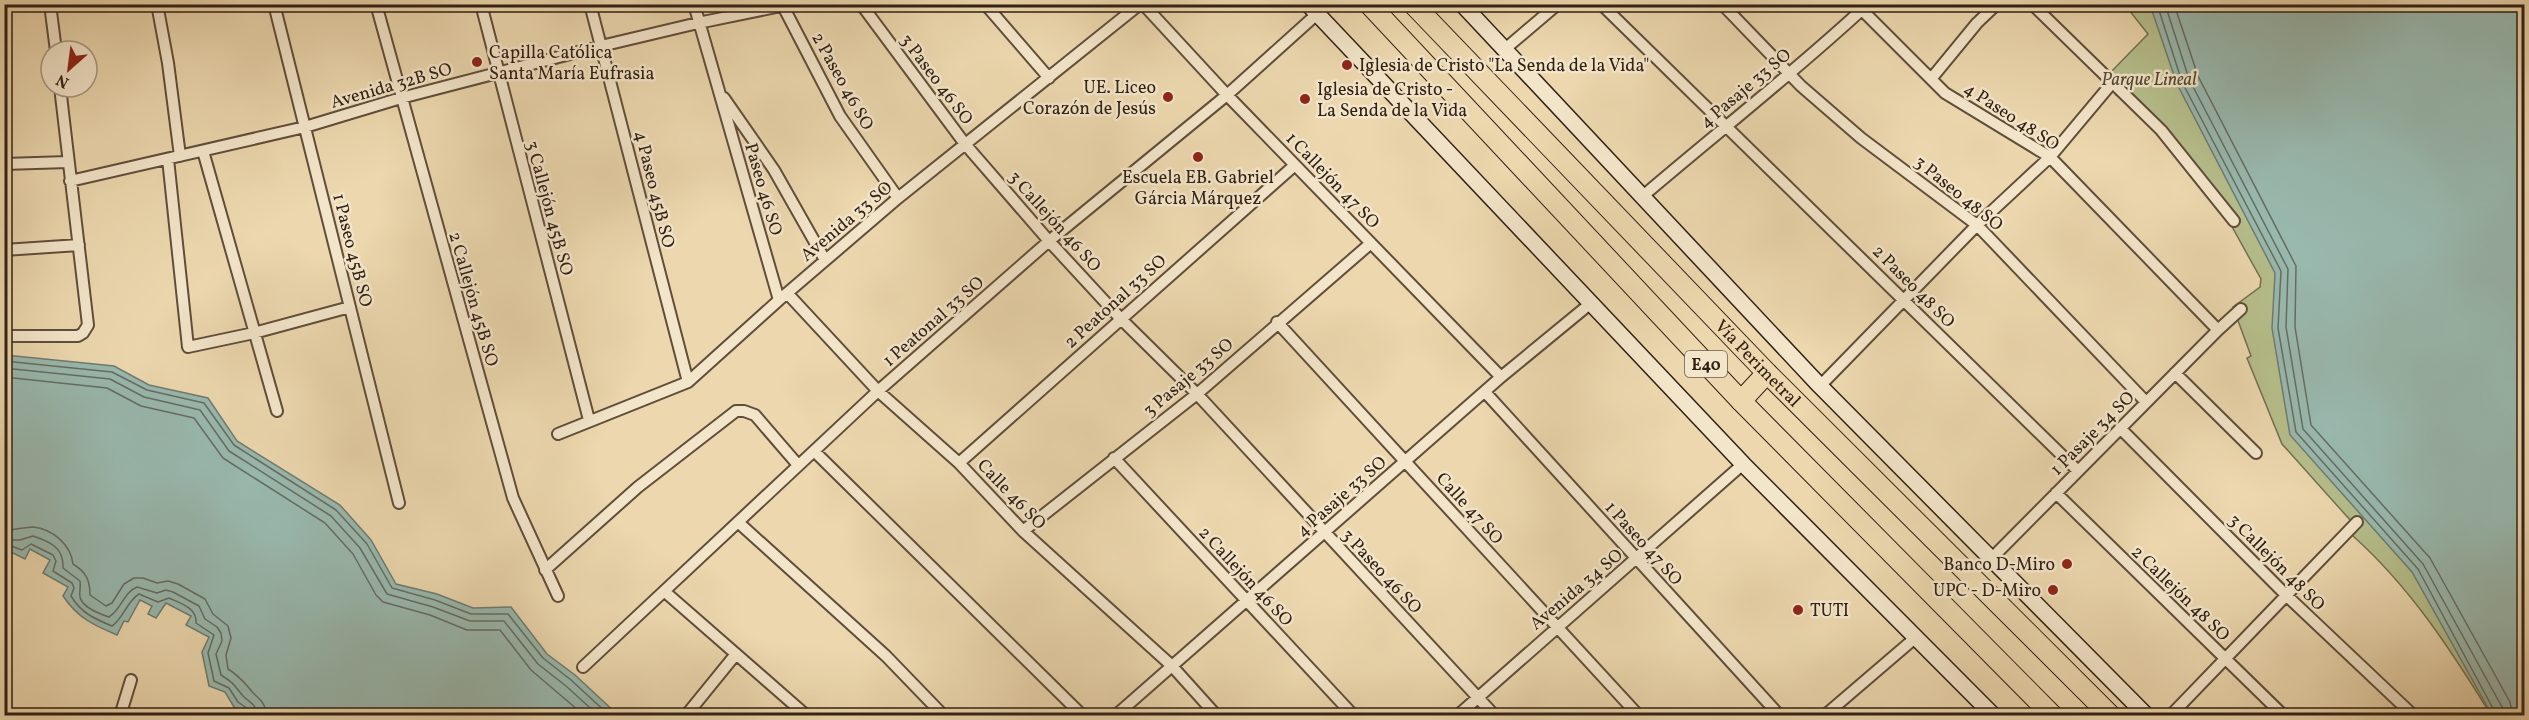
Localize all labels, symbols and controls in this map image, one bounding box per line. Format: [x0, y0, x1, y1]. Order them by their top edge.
street label: 2 Paseo 46 SO [804, 28, 879, 135]
street label: 3 Paseo 46 SO [893, 29, 978, 131]
north arrow [39, 39, 99, 99]
place label: Capilla Católica Santa María Eufrasia [489, 41, 655, 87]
street label: 4 Pasaje 33 SO [1695, 43, 1797, 135]
place label: Iglesia de Cristo "La Senda de la Vida" [1359, 54, 1649, 79]
marker: Capilla Católica Santa María Eufrasia [470, 55, 484, 69]
street label: Avenida 32B SO [328, 57, 455, 116]
marker: Iglesia de Cristo "La Senda de la Vida" [1340, 58, 1354, 72]
text: N [52, 68, 73, 93]
park label: Parque Lineal [2101, 68, 2197, 93]
place label: UE. Liceo Corazón de Jesús [1023, 76, 1156, 122]
street label: 4 Paseo 48 SO [1958, 77, 2064, 158]
place label: Iglesia de Cristo - La Senda de la Vida [1317, 78, 1467, 124]
marker: UE. Liceo Corazón de Jesús [1161, 90, 1175, 104]
marker: Iglesia de Cristo - La Senda de la Vida [1298, 92, 1312, 106]
street label: 1 Callejón 47 SO [1279, 127, 1385, 235]
street label: 4 Paseo 45B SO [627, 128, 680, 251]
street label: 3 Callejón 45B SO [519, 138, 579, 279]
street label: Paseo 46 SO [737, 140, 788, 239]
marker: Escuela EB. Gabriel Gárcia Márquez [1191, 150, 1205, 164]
street label: 3 Paseo 48 SO [1908, 150, 2008, 238]
street label: 3 Callejón 46 SO [1002, 166, 1106, 278]
place label: Escuela EB. Gabriel Gárcia Márquez [1122, 166, 1274, 212]
street label: Avenida 33 SO [796, 176, 898, 268]
street label: 1 Paseo 45B SO [325, 191, 378, 310]
street label: 2 Callejón 45B SO [441, 229, 504, 370]
street label: 2 Paseo 48 SO [1866, 240, 1960, 334]
street label: 2 Peatonal 33 SO [1059, 249, 1173, 355]
street label: 1 Peatonal 33 SO [878, 271, 990, 373]
street label: Vía Perimetral [1708, 315, 1806, 414]
street label: 3 Pasaje 33 SO [1138, 333, 1240, 423]
road number: E40 [1685, 351, 1727, 377]
street label: 1 Pasaje 34 SO [2045, 386, 2141, 482]
street label: 4 Pasaje 33 SO [1291, 451, 1393, 544]
street label: Calle 46 SO [971, 454, 1051, 536]
street label: Calle 47 SO [1430, 467, 1508, 551]
street label: 1 Paseo 47 SO [1598, 496, 1688, 592]
street label: 3 Callejón 48 SO [2222, 509, 2330, 617]
street label: 2 Callejón 46 SO [1192, 521, 1298, 633]
street label: 3 Paseo 46 SO [1335, 524, 1427, 620]
street label: 2 Callejón 48 SO [2125, 540, 2235, 648]
street label: Avenida 34 SO [1525, 544, 1629, 637]
place label: Banco D-Miro [1943, 553, 2055, 578]
marker: Banco D-Miro [2060, 557, 2074, 571]
place label: UPC - D-Miro [1933, 579, 2041, 604]
marker: UPC - D-Miro [2046, 583, 2060, 597]
place label: TUTI [1810, 599, 1849, 624]
marker: TUTI [1791, 603, 1805, 617]

